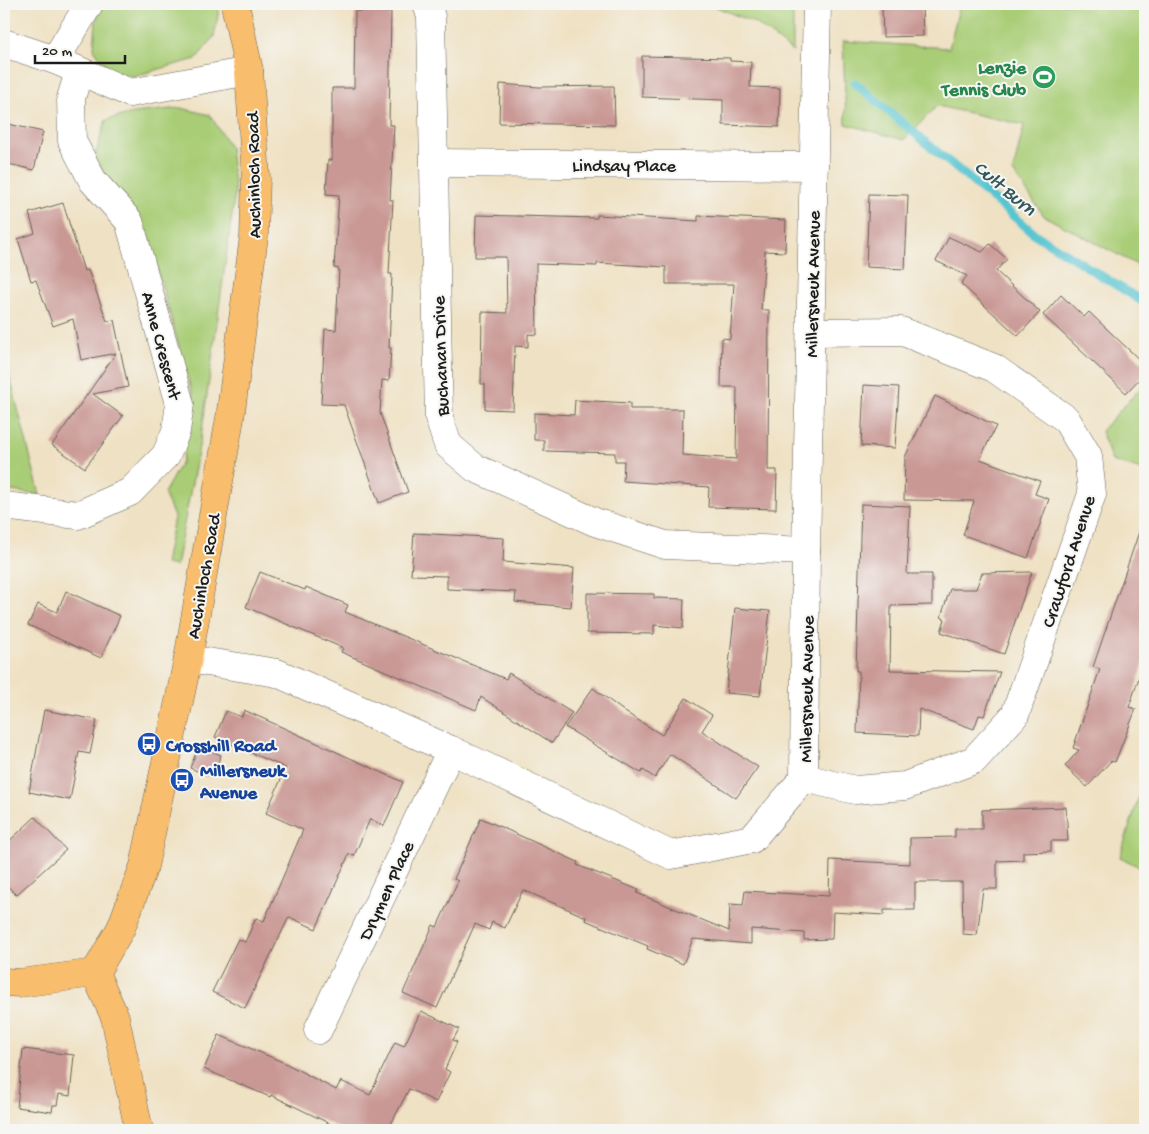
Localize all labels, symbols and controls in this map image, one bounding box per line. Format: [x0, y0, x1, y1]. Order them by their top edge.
scale bar [35, 32, 125, 64]
text: 20 m [42, 43, 72, 61]
place label: Lenzie Tennis Club [940, 58, 1027, 103]
sports icon: Lenzie Tennis Club [1031, 64, 1057, 90]
street label: Auchinloch Road [243, 110, 268, 238]
street label: Lindsay Place [572, 156, 676, 179]
water label: Cult Burn [968, 157, 1040, 222]
street label: Millersneuk Avenue [802, 210, 827, 358]
street label: Anne Crescent [134, 290, 186, 404]
street label: Buchanan Drive [429, 295, 456, 417]
street label: Crawford Avenue [1038, 493, 1103, 631]
street label: Auchinloch Road [183, 510, 228, 641]
street label: Millersneuk Avenue [796, 615, 821, 763]
bus stop icon: Crosshill Road [136, 731, 162, 757]
place label: Crosshill Road [165, 736, 277, 759]
place label: Millersneuk Avenue [199, 761, 288, 806]
bus stop icon: Millersneuk Avenue [169, 767, 195, 793]
street label: Drymen Place [354, 838, 421, 947]

